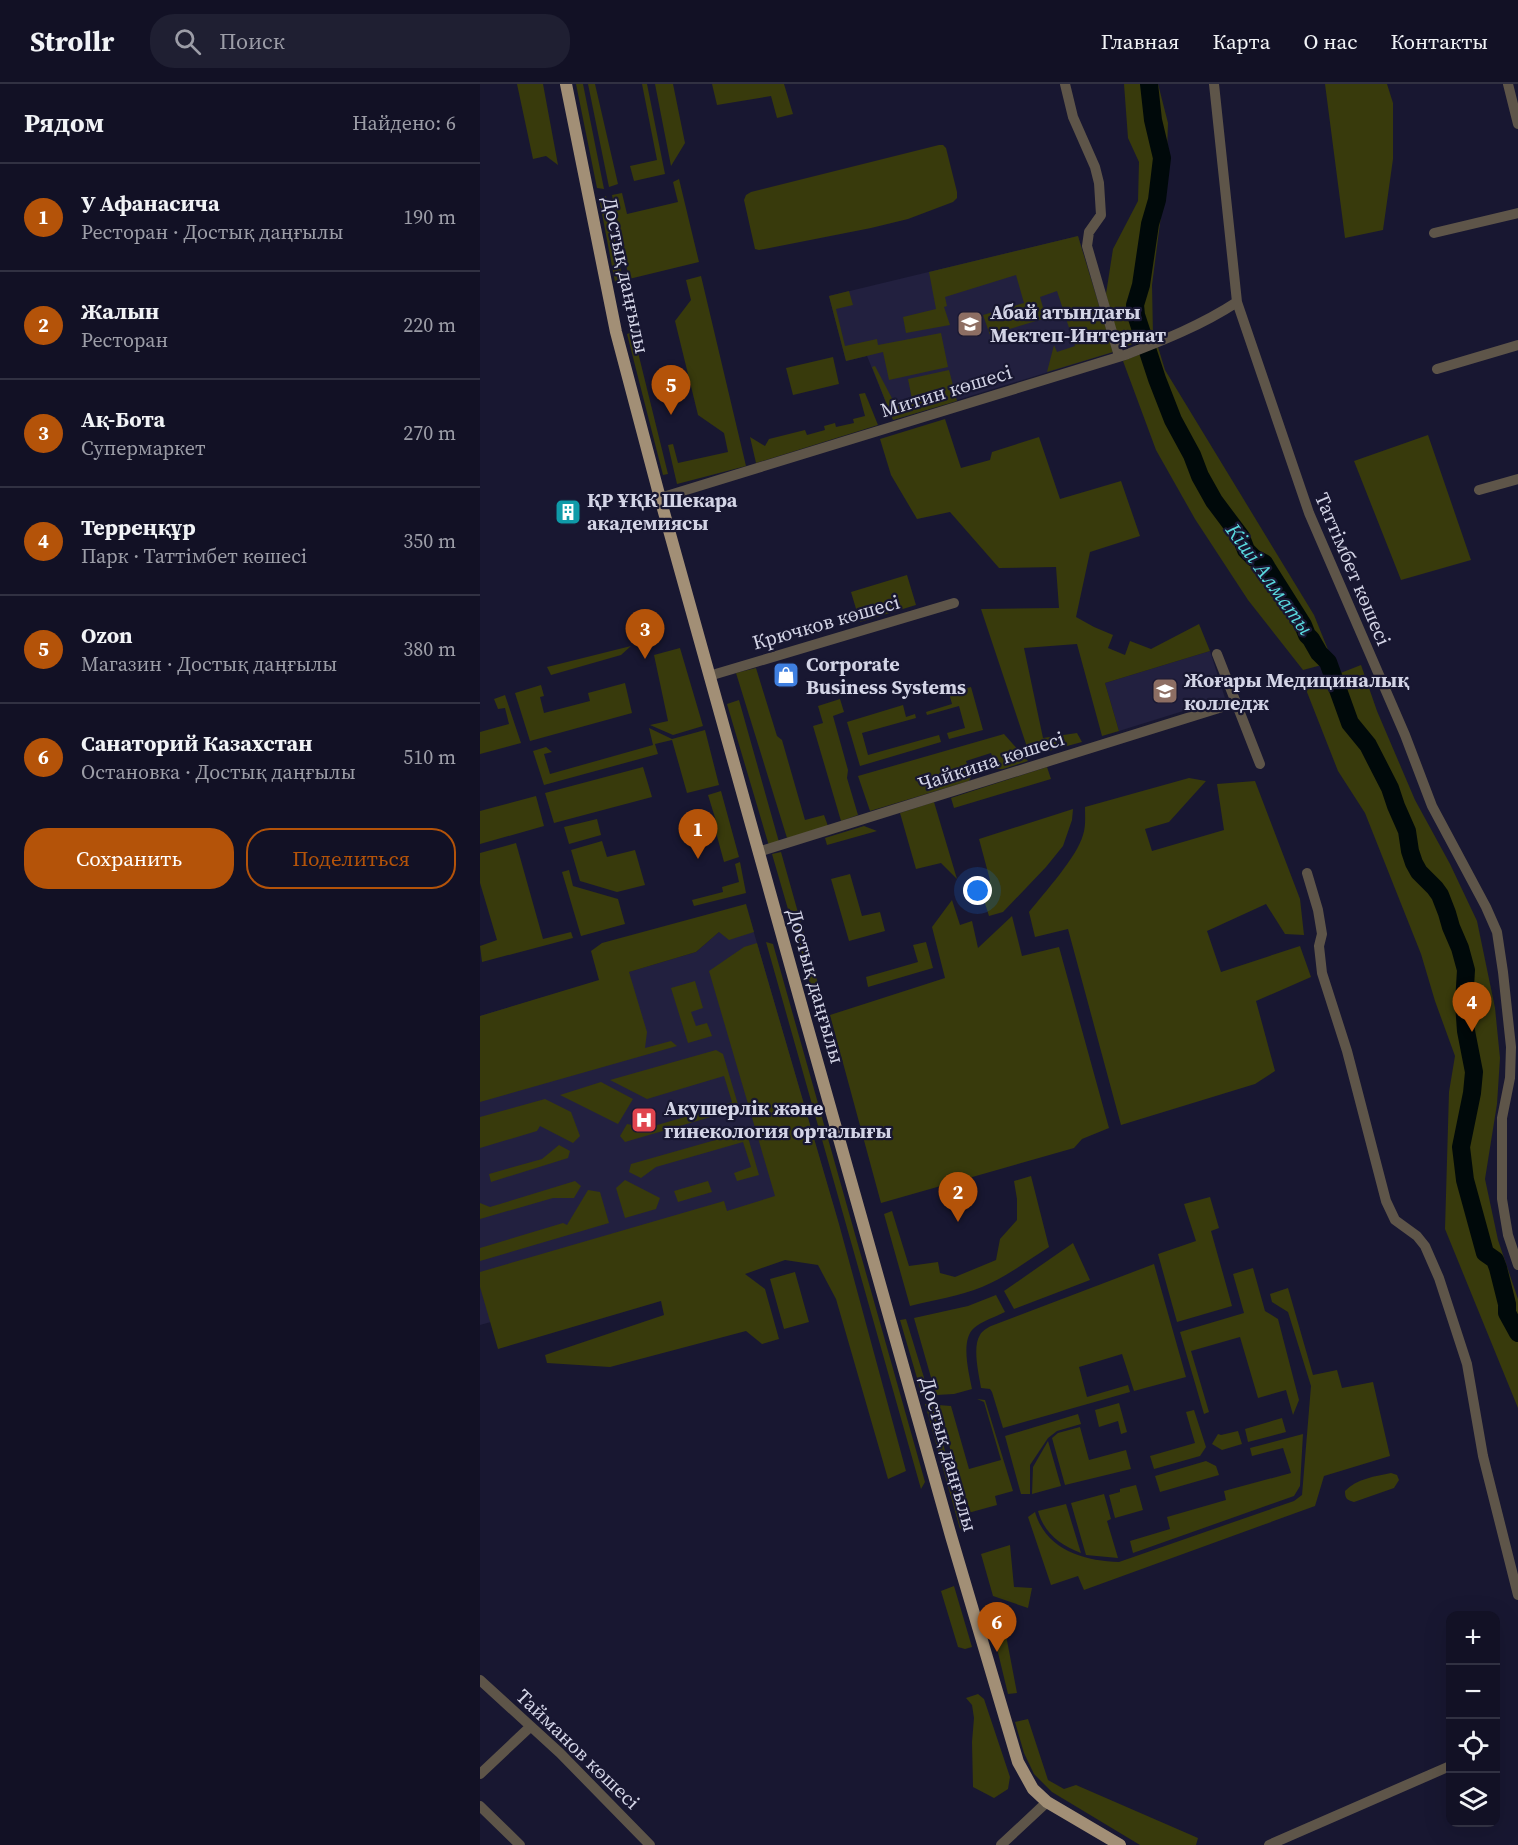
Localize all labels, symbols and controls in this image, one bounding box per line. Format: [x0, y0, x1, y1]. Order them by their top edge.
search box [150, 14, 570, 68]
text: Strollr [30, 22, 114, 60]
icon: search [171, 25, 204, 58]
text: Поиск [219, 26, 285, 56]
text: Главная [1101, 27, 1179, 56]
text: Карта [1212, 27, 1270, 56]
text: О нас [1303, 27, 1357, 56]
text: Контакты [1390, 27, 1488, 56]
text: Рядом [24, 105, 104, 141]
text: Найдено: 6 [352, 109, 456, 137]
text: У Афанасича [81, 188, 220, 218]
street label: Достық даңғылы [596, 194, 656, 356]
text: 1 [38, 203, 49, 231]
text: 190 m [403, 203, 456, 231]
text: Ресторан · Достық даңғылы [81, 218, 343, 246]
text: Жалын [81, 296, 159, 326]
place label: Абай атындағы Мектеп-Интернат [990, 298, 1166, 349]
school or university icon: Абай атындағы Мектеп-Интернат [955, 309, 985, 339]
text: 2 [38, 311, 49, 339]
text: 220 m [403, 311, 456, 339]
text: Ресторан [81, 326, 168, 354]
street label: Митин көшесі [877, 358, 1015, 424]
pin: 5 [652, 366, 690, 415]
text: Ақ-Бота [81, 404, 165, 434]
text: 3 [38, 419, 49, 447]
text: 270 m [403, 419, 456, 447]
text: Супермаркет [81, 434, 206, 462]
place label: ҚР ҰҚК Шекара академиясы [587, 486, 738, 537]
street label: Таттімбет көшесі [1308, 488, 1398, 650]
building icon: ҚР ҰҚК Шекара академиясы [553, 497, 583, 527]
text: Терреңқұр [81, 512, 196, 542]
water label: Кіші Алматы [1219, 516, 1321, 641]
text: 4 [38, 527, 49, 555]
text: 350 m [403, 527, 456, 555]
text: Парк · Таттімбет көшесі [81, 542, 307, 570]
street label: Крючков көшесі [749, 588, 903, 656]
pin: 3 [626, 610, 664, 659]
text: Ozon [81, 620, 133, 650]
text: 5 [38, 635, 49, 663]
text: 380 m [403, 635, 456, 663]
text: Магазин · Достық даңғылы [81, 650, 337, 678]
place label: Corporate Business Systems [806, 650, 966, 701]
shop icon: Corporate Business Systems [771, 660, 801, 690]
place label: Жоғары Медициналық колледж [1184, 666, 1409, 717]
school or university icon: Жоғары Медициналық колледж [1150, 676, 1180, 706]
street label: Чайкина көшесі [914, 724, 1068, 798]
text: Санаторий Казахстан [81, 728, 312, 758]
text: 6 [38, 743, 49, 771]
text: 510 m [403, 743, 456, 771]
text: Остановка · Достық даңғылы [81, 758, 356, 786]
pin: 1 [678, 810, 718, 859]
button: Сохранить [24, 828, 234, 889]
button: Поделиться [246, 828, 456, 889]
your location [963, 876, 992, 905]
street label: Достық даңғылы [780, 905, 852, 1067]
pin: 4 [1452, 982, 1492, 1032]
place label: Акушерлік және гинекология орталығы [664, 1094, 892, 1145]
hospital icon: Акушерлік және гинекология орталығы [629, 1105, 659, 1135]
pin: 2 [938, 1172, 978, 1222]
street label: Достық даңғылы [913, 1373, 985, 1535]
pin: 6 [978, 1602, 1016, 1652]
map controls [1446, 1611, 1500, 1827]
button: + [1446, 1611, 1500, 1665]
button: − [1446, 1665, 1500, 1719]
street label: Тайманов көшесі [510, 1683, 646, 1815]
button: locate [1446, 1719, 1500, 1773]
button: layers [1446, 1773, 1500, 1827]

